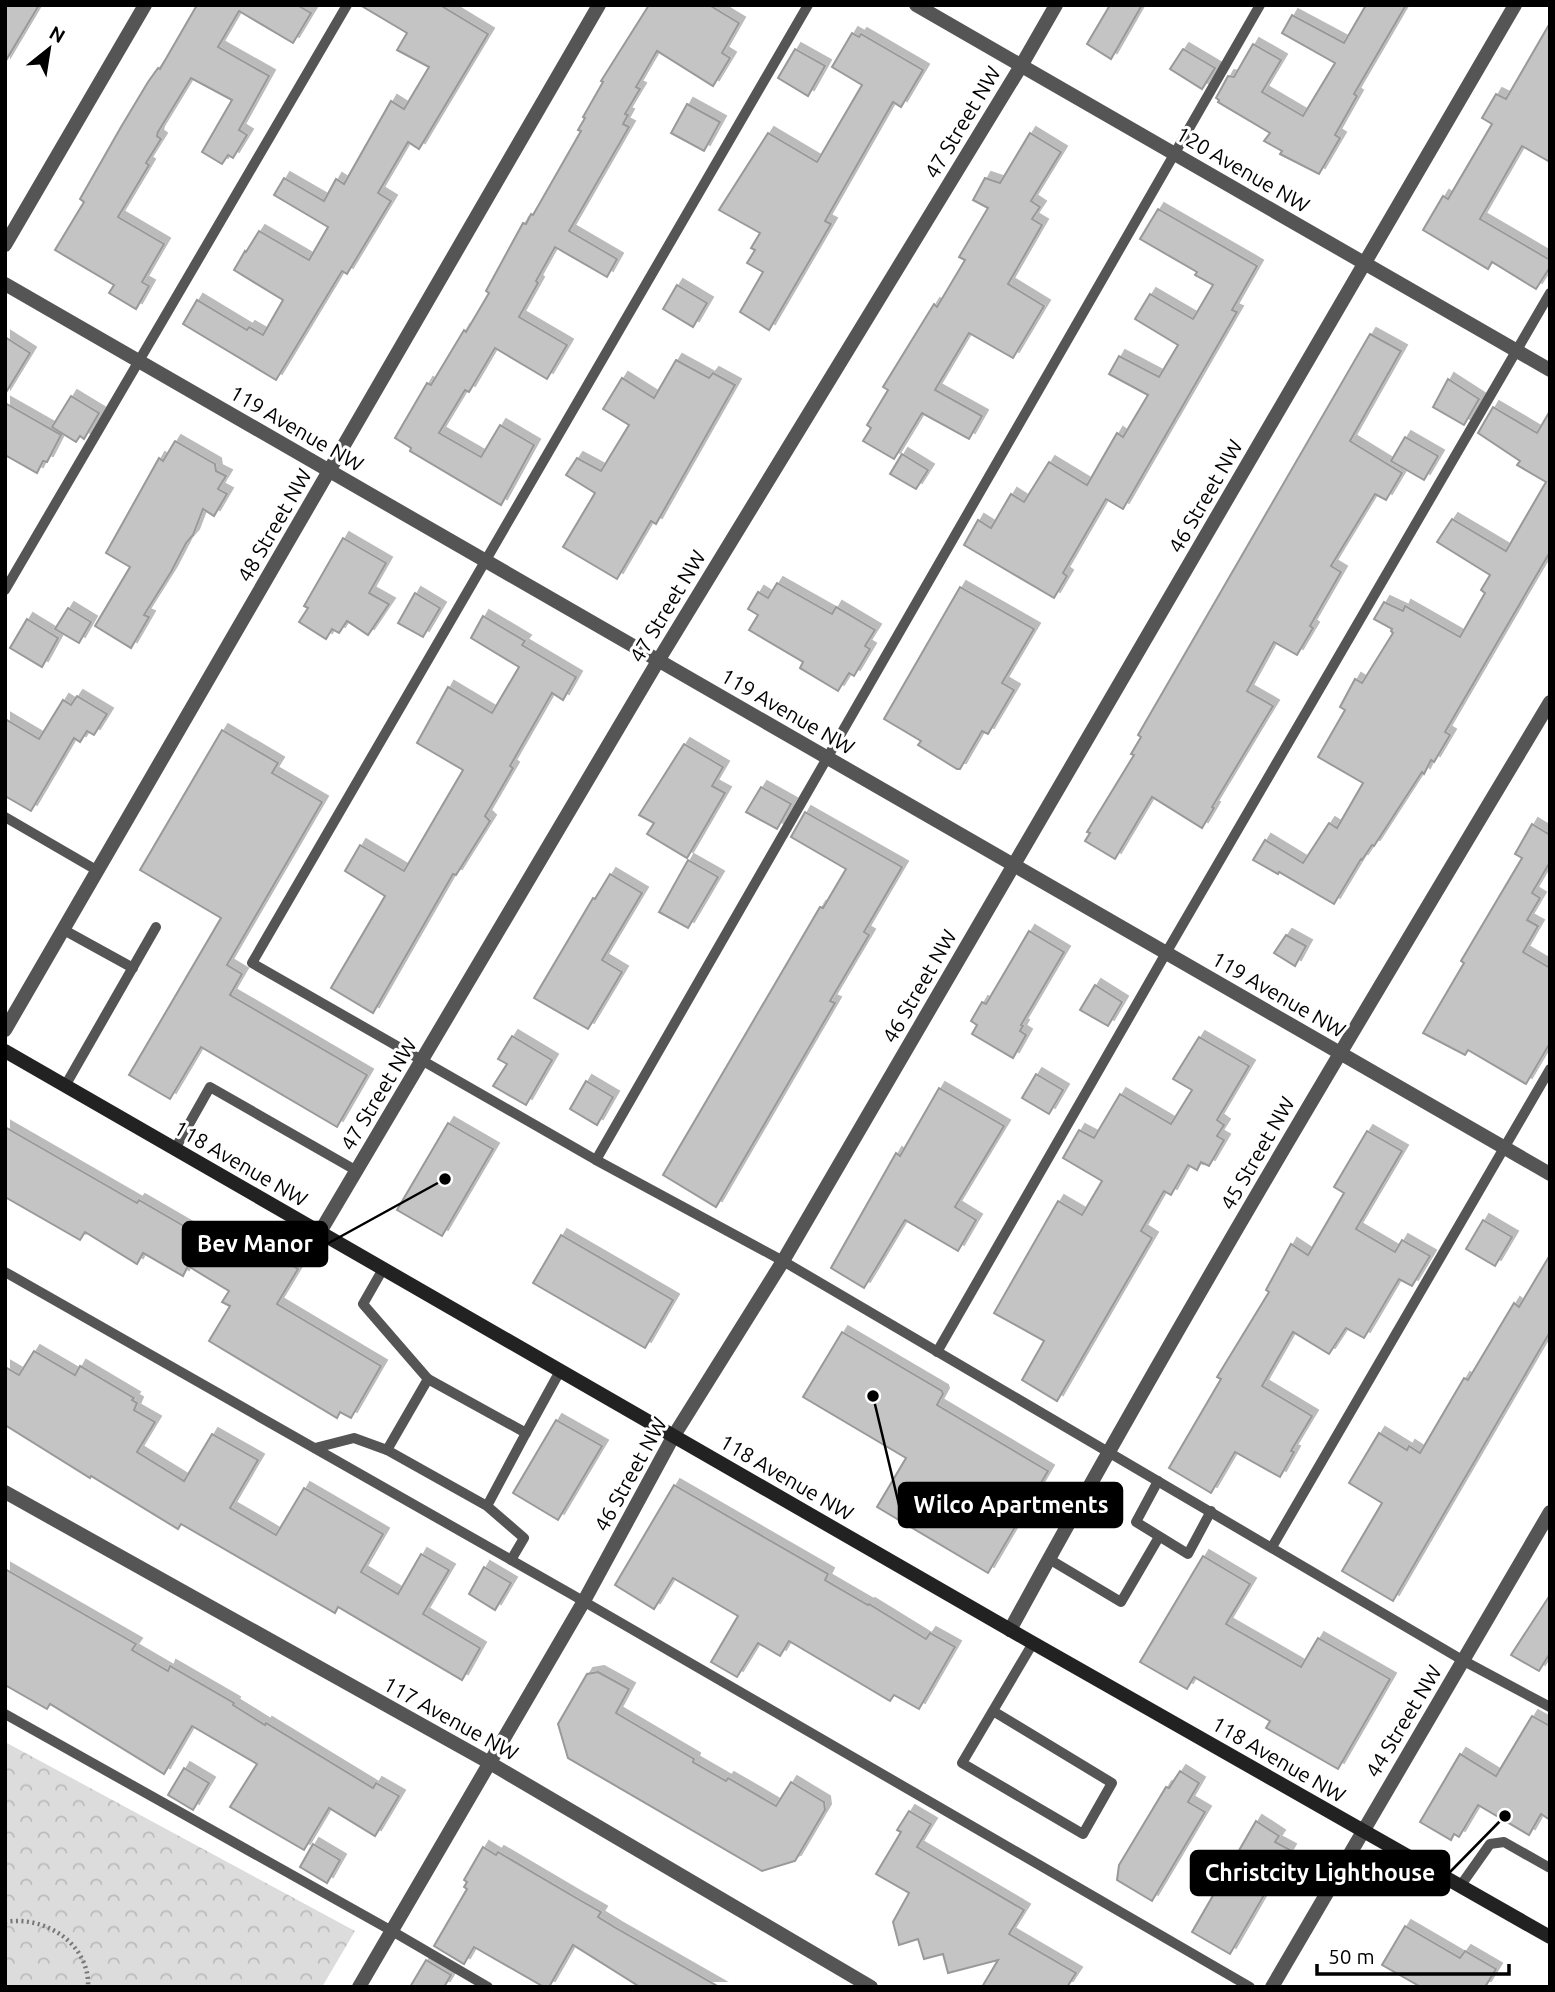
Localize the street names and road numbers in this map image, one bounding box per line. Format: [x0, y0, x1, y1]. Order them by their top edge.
street label: 47 Street NW [919, 62, 1005, 182]
street label: 120 Avenue NW [1172, 121, 1314, 217]
street label: 119 Avenue NW [226, 380, 368, 476]
street label: 46 Street NW [1163, 435, 1247, 557]
street label: 48 Street NW [232, 464, 316, 586]
street label: 47 Street NW [624, 546, 710, 666]
street label: 119 Avenue NW [717, 663, 859, 759]
street label: 46 Street NW [877, 925, 961, 1047]
street label: 119 Avenue NW [1208, 946, 1350, 1042]
street label: 47 Street NW [335, 1034, 421, 1154]
street label: 45 Street NW [1215, 1092, 1299, 1214]
street label: 118 Avenue NW [170, 1115, 312, 1211]
street label: 46 Street NW [589, 1413, 671, 1535]
street label: 118 Avenue NW [716, 1429, 858, 1525]
street label: 44 Street NW [1360, 1661, 1446, 1781]
street label: 117 Avenue NW [379, 1671, 523, 1765]
street label: 118 Avenue NW [1208, 1711, 1350, 1807]

